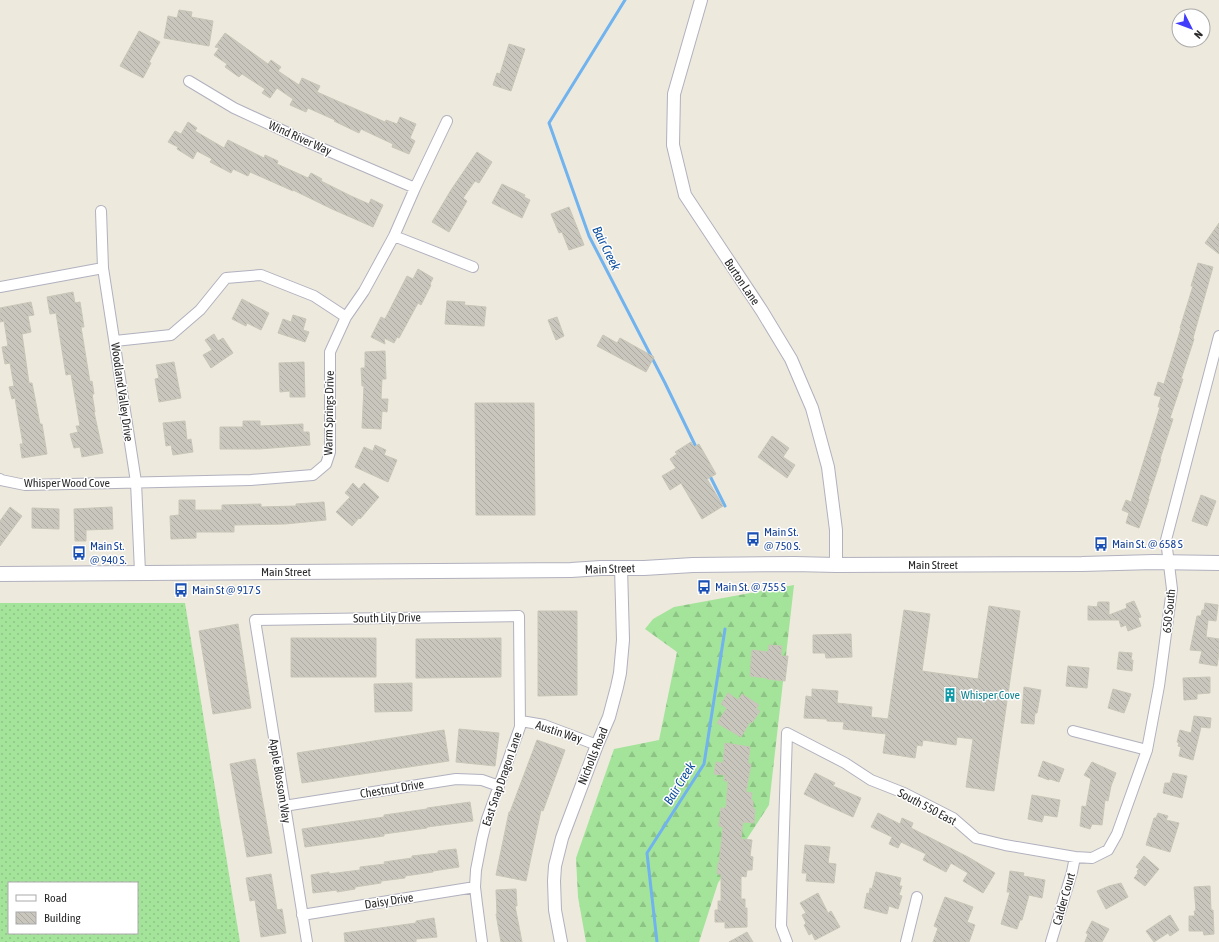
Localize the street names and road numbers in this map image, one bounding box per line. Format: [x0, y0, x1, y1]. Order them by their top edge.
street label: Wind River Way [266, 118, 334, 158]
street label: Burton Lane [721, 256, 763, 308]
street label: Woodland Valley Drive [108, 342, 136, 442]
street label: Warm Springs Drive [321, 370, 337, 456]
street label: Whisper Wood Cove [24, 476, 110, 490]
street label: Main Street [908, 558, 959, 572]
street label: Main Street [585, 561, 636, 577]
street label: Main Street [261, 565, 312, 579]
street label: 650 South [1160, 588, 1178, 634]
street label: South Lily Drive [353, 610, 421, 626]
street label: Austin Way [534, 718, 584, 746]
street label: Nicholls Road [575, 725, 611, 787]
street label: East Snap Dragon Lane [479, 730, 525, 828]
street label: Apple Blossom Way [266, 738, 294, 824]
street label: Chestnut Drive [359, 777, 425, 801]
street label: South 550 East [895, 786, 959, 829]
street label: Calder Court [1050, 871, 1078, 927]
street label: Daisy Drive [364, 890, 414, 912]

